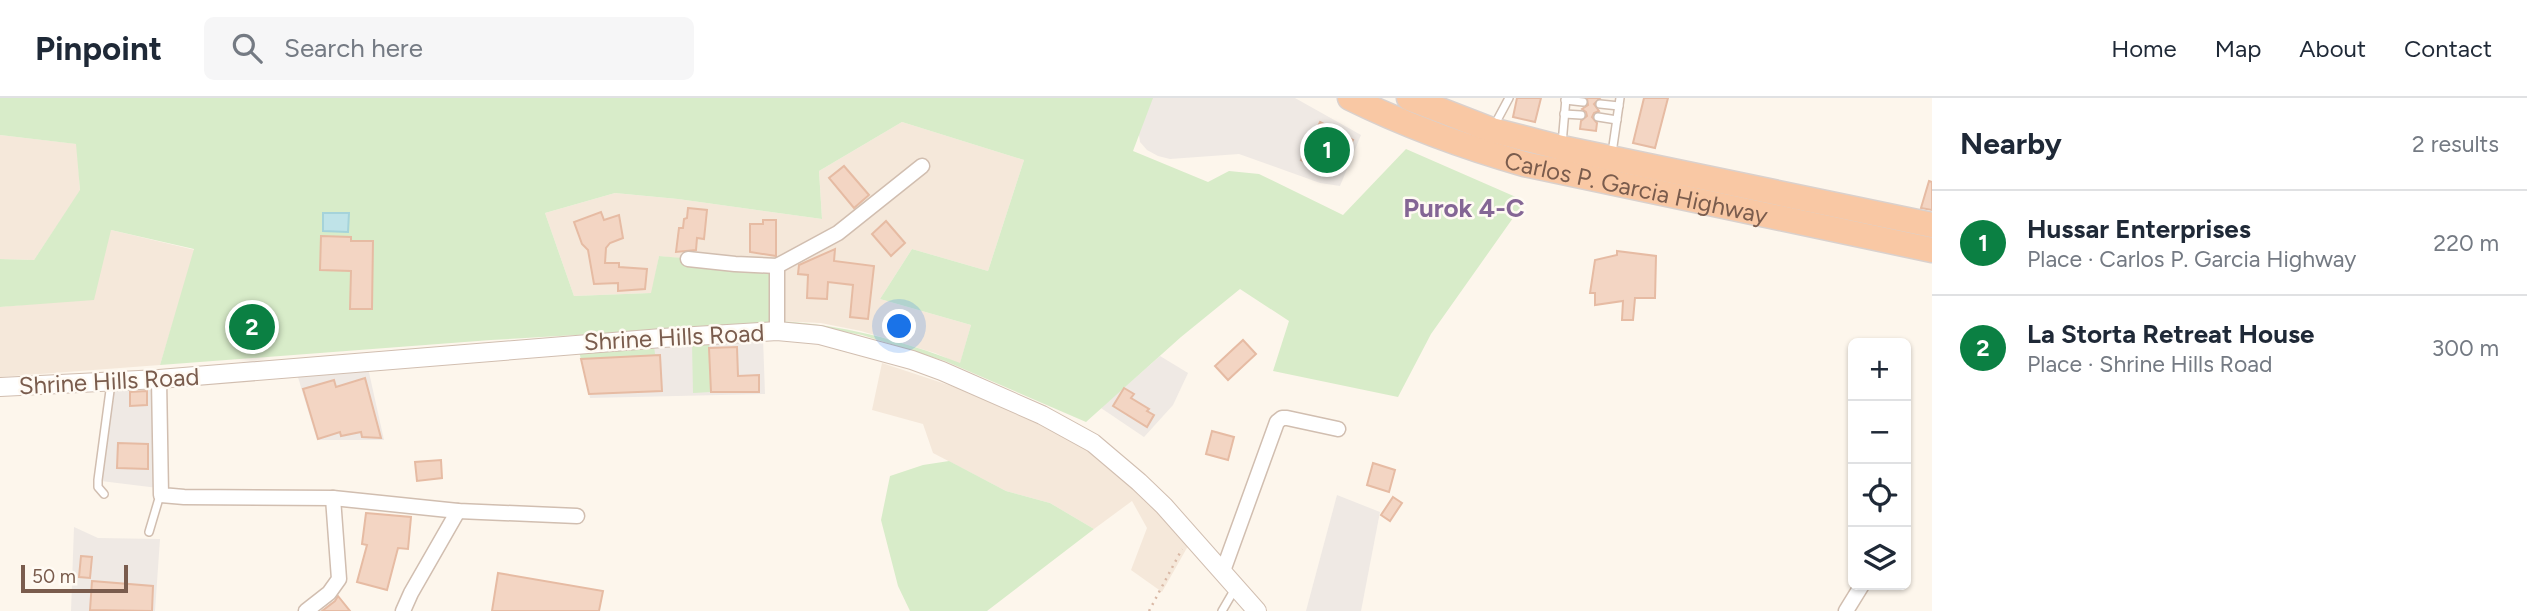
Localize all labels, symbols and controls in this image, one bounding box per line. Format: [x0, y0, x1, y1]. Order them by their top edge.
search box [204, 17, 694, 80]
text: Pinpoint [35, 29, 162, 68]
icon: search [228, 29, 266, 67]
text: Search here [284, 32, 423, 64]
text: Home [2111, 34, 2177, 63]
text: Map [2215, 34, 2261, 63]
text: About [2299, 34, 2366, 63]
text: Contact [2404, 34, 2492, 63]
pin: 1 [1304, 124, 1350, 176]
text: Nearby [1960, 125, 2062, 162]
text: 2 results [2412, 130, 2499, 158]
street label: Carlos P. Garcia Highway [1501, 145, 1771, 230]
district label: Purok 4-C [1403, 192, 1525, 224]
text: Hussar Enterprises [2027, 213, 2251, 245]
text: 1 [1978, 229, 1988, 257]
text: 220 m [2433, 229, 2499, 257]
text: Place · Carlos P. Garcia Highway [2027, 245, 2356, 273]
pin: 2 [229, 301, 275, 353]
your location [882, 309, 916, 343]
street label: Shrine Hills Road [583, 318, 765, 356]
text: La Storta Retreat House [2027, 318, 2315, 350]
text: 2 [1976, 334, 1990, 362]
text: 300 m [2432, 334, 2499, 362]
map controls [1848, 338, 1911, 590]
button: + [1848, 338, 1911, 401]
text: Place · Shrine Hills Road [2027, 350, 2273, 378]
street label: Shrine Hills Road [18, 362, 200, 400]
button: − [1848, 401, 1911, 464]
button: locate [1848, 464, 1911, 527]
button: layers [1848, 527, 1911, 590]
scale bar [21, 562, 128, 594]
text: 50 m [32, 565, 76, 588]

